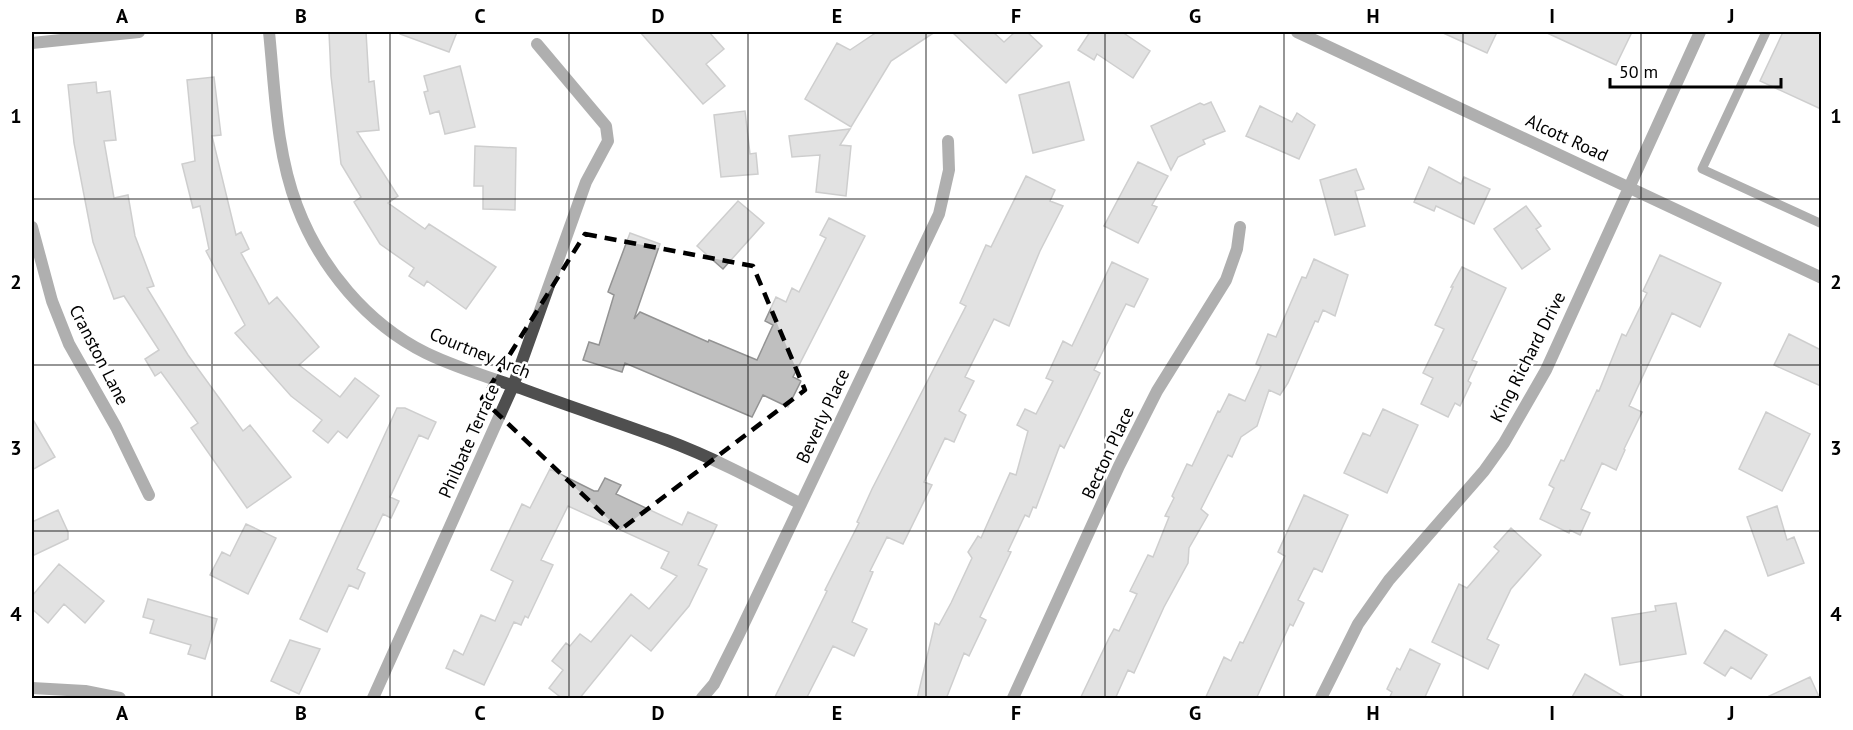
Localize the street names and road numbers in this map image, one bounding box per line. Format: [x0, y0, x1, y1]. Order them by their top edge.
street label: Alcott Road [1522, 108, 1612, 167]
street label: King Richard Drive [1485, 288, 1570, 426]
street label: Cranston Lane [64, 301, 135, 409]
street label: Courtney Arch [426, 322, 534, 383]
street label: Beverly Place [791, 365, 855, 467]
street label: Philbate Terrace [433, 380, 504, 502]
street label: Becton Place [1076, 403, 1139, 502]

